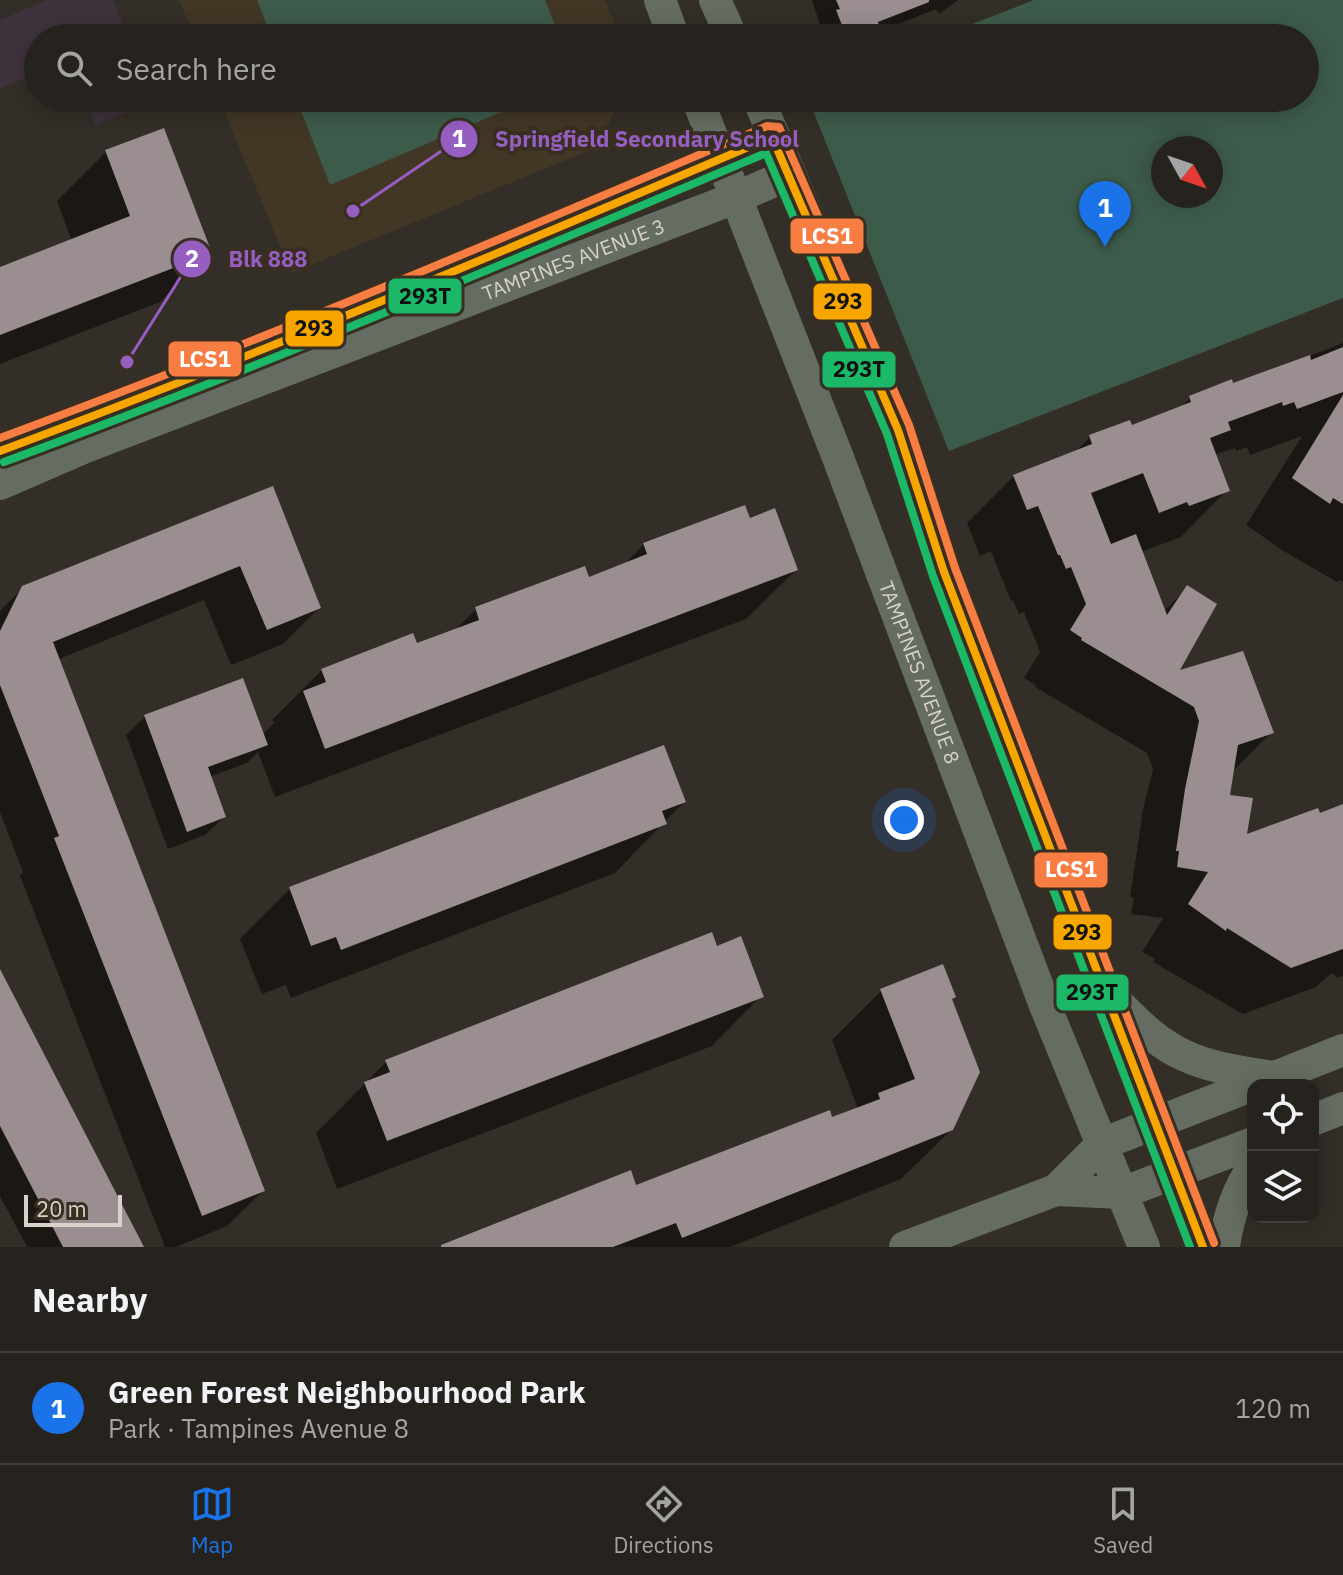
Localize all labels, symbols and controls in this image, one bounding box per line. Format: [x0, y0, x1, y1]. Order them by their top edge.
search box [24, 24, 1319, 112]
icon: search [52, 46, 96, 90]
text: Search here [116, 49, 277, 88]
callout: Springfield Secondary School [439, 116, 815, 162]
text: 1 [452, 122, 466, 154]
text: Springfield Secondary School [495, 124, 799, 153]
north arrow [1151, 136, 1223, 208]
pin: 1 [1079, 181, 1131, 247]
street label: TAMPINES AVENUE 3 [478, 212, 669, 307]
line badge: LCS1 [789, 217, 865, 255]
text: LCS1 [801, 221, 853, 250]
callout: Blk 888 [172, 236, 323, 282]
text: 2 [185, 242, 199, 274]
text: Blk 888 [229, 244, 307, 273]
line badge: 293T [387, 277, 463, 315]
text: 293T [399, 281, 451, 310]
line badge: 293 [812, 282, 873, 321]
text: 293 [823, 286, 863, 315]
line badge: 293 [284, 309, 345, 348]
text: 293 [294, 313, 334, 342]
line badge: LCS1 [167, 340, 243, 378]
text: LCS1 [179, 344, 231, 373]
line badge: 293T [821, 350, 897, 389]
text: 293T [833, 354, 885, 383]
street label: TAMPINES AVENUE 8 [873, 577, 967, 768]
your location [884, 800, 924, 840]
line badge: LCS1 [1033, 851, 1109, 889]
text: LCS1 [1045, 854, 1097, 883]
line badge: 293 [1052, 913, 1113, 951]
text: 293 [1062, 917, 1102, 946]
line badge: 293T [1055, 973, 1130, 1012]
text: 293T [1066, 977, 1118, 1006]
map controls [1247, 1079, 1319, 1223]
button: locate [1247, 1079, 1319, 1151]
button: layers [1247, 1151, 1319, 1223]
scale bar [24, 1191, 122, 1227]
text: 20 m [36, 1194, 87, 1223]
text: Nearby [32, 1277, 147, 1321]
text: Green Forest Neighbourhood Park [108, 1372, 586, 1411]
text: 1 [50, 1391, 66, 1425]
text: 120 m [1235, 1391, 1311, 1425]
text: Park · Tampines Avenue 8 [108, 1411, 409, 1445]
tab: Map [190, 1482, 234, 1559]
tab: Directions [614, 1482, 714, 1559]
tab: Saved [1093, 1482, 1153, 1559]

